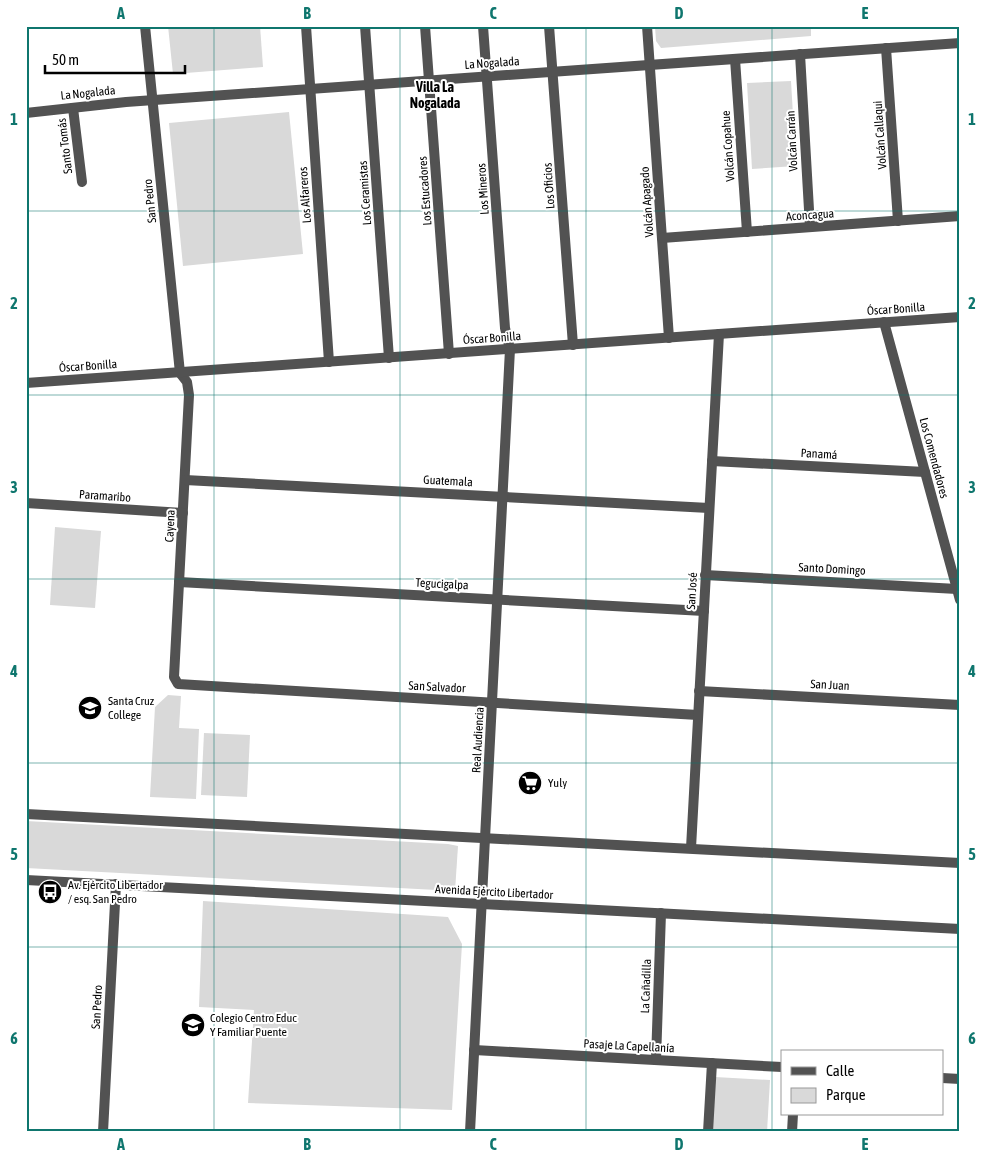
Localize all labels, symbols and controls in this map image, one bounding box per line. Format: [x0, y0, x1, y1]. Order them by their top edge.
text: A [116, 4, 125, 22]
text: B [303, 4, 311, 22]
text: C [489, 4, 497, 22]
text: D [675, 4, 684, 22]
text: E [862, 4, 869, 22]
scale bar [45, 42, 185, 74]
text: 50 m [52, 51, 79, 68]
street label: La Nogalada [464, 54, 520, 72]
district label: Villa La Nogalada [410, 79, 461, 111]
street label: La Nogalada [60, 83, 116, 103]
street label: Volcán Callaqui [871, 100, 889, 170]
text: 1 [10, 110, 18, 128]
street label: Volcán Copahue [719, 110, 737, 182]
street label: Volcán Carrán [783, 110, 801, 172]
text: 1 [968, 110, 976, 128]
street label: Santo Tomás [55, 117, 75, 175]
street label: Los Estucadores [416, 156, 434, 226]
street label: Los Ceramistas [356, 160, 374, 226]
street label: Los Oficios [540, 162, 558, 210]
street label: Los Mineros [474, 163, 492, 215]
street label: Los Alfareros [296, 166, 314, 224]
street label: Volcán Apagado [638, 166, 656, 238]
street label: San Pedro [141, 178, 159, 224]
street label: Aconcagua [785, 206, 835, 224]
text: 2 [10, 294, 18, 312]
text: 2 [968, 294, 976, 312]
street label: Óscar Bonilla [866, 300, 926, 318]
street label: Óscar Bonilla [462, 329, 522, 347]
street label: Óscar Bonilla [58, 357, 118, 375]
street label: Los Comendadores [917, 416, 951, 500]
street label: Panamá [800, 446, 838, 462]
street label: Guatemala [423, 473, 473, 489]
text: 3 [10, 478, 18, 496]
text: 3 [968, 478, 976, 496]
street label: Paramaribo [79, 487, 132, 505]
street label: Cayena [162, 509, 178, 543]
street label: Santo Domingo [798, 560, 866, 578]
street label: San José [684, 572, 700, 610]
street label: Tegucigalpa [415, 576, 469, 592]
text: 4 [9, 662, 18, 680]
text: 4 [967, 662, 976, 680]
street label: San Juan [810, 677, 850, 693]
street label: San Salvador [408, 679, 466, 696]
place label: Santa Cruz College [108, 694, 155, 722]
school or university icon: Santa Cruz College [77, 695, 103, 721]
street label: Real Audiencia [469, 707, 487, 773]
supermarket icon: Yuly [517, 770, 543, 796]
place label: Yuly [548, 776, 567, 790]
text: 5 [10, 845, 18, 863]
text: 5 [968, 845, 976, 863]
place label: Av. Ejército Libertador / esq. San Pedro [68, 878, 163, 906]
bus stop icon: Av. Ejército Libertador / esq. San Pedro [37, 879, 63, 905]
street label: Avenida Ejército Libertador [435, 882, 554, 902]
street label: La Cañadilla [638, 958, 654, 1014]
street label: San Pedro [89, 984, 105, 1029]
place label: Colegio Centro Educ Y Familiar Puente [210, 1011, 297, 1039]
school or university icon: Colegio Centro Educ Y Familiar Puente [180, 1012, 206, 1038]
text: 6 [10, 1029, 18, 1047]
text: 6 [968, 1029, 976, 1047]
street label: Pasaje La Capellanía [583, 1037, 675, 1055]
legend [781, 1050, 944, 1116]
text: Calle [826, 1062, 855, 1079]
text: Parque [826, 1086, 866, 1103]
text: A [116, 1135, 125, 1153]
text: B [303, 1135, 311, 1153]
text: C [489, 1135, 497, 1153]
text: D [675, 1135, 684, 1153]
text: E [862, 1135, 869, 1153]

